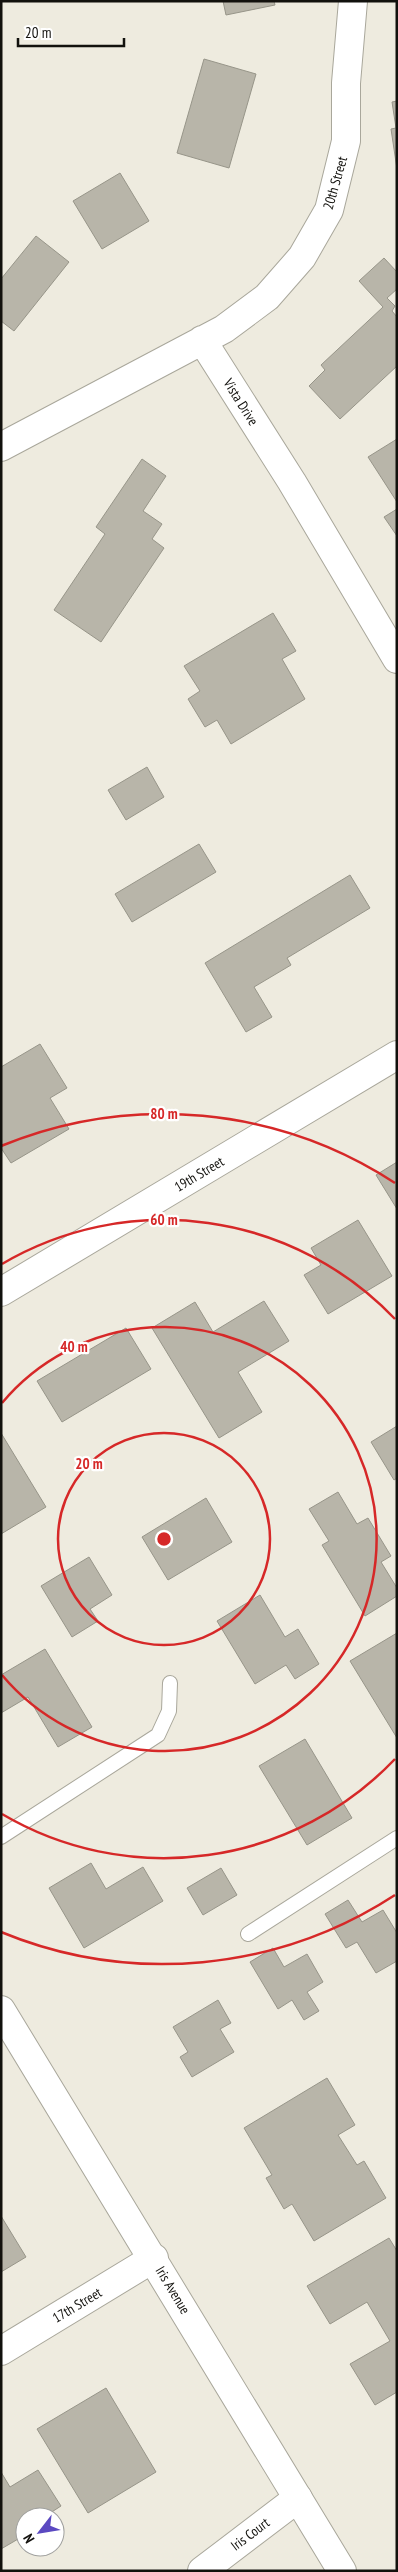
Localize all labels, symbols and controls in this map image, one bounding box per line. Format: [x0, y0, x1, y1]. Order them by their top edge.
scale bar [18, 15, 124, 47]
text: 20 m [25, 23, 51, 42]
street label: 20th Street [319, 154, 351, 212]
street label: Vista Drive [219, 374, 263, 429]
text: 80 m [150, 1104, 178, 1123]
street label: 19th Street [171, 1152, 227, 1196]
text: 60 m [150, 1210, 178, 1229]
text: 40 m [60, 1337, 88, 1356]
text: 20 m [75, 1454, 103, 1473]
centre of rings [155, 1530, 173, 1548]
street label: Iris Avenue [152, 2263, 194, 2317]
street label: 17th Street [49, 2283, 105, 2327]
north arrow [15, 2507, 65, 2557]
street label: Iris Court [227, 2513, 273, 2554]
text: N [19, 2531, 39, 2547]

